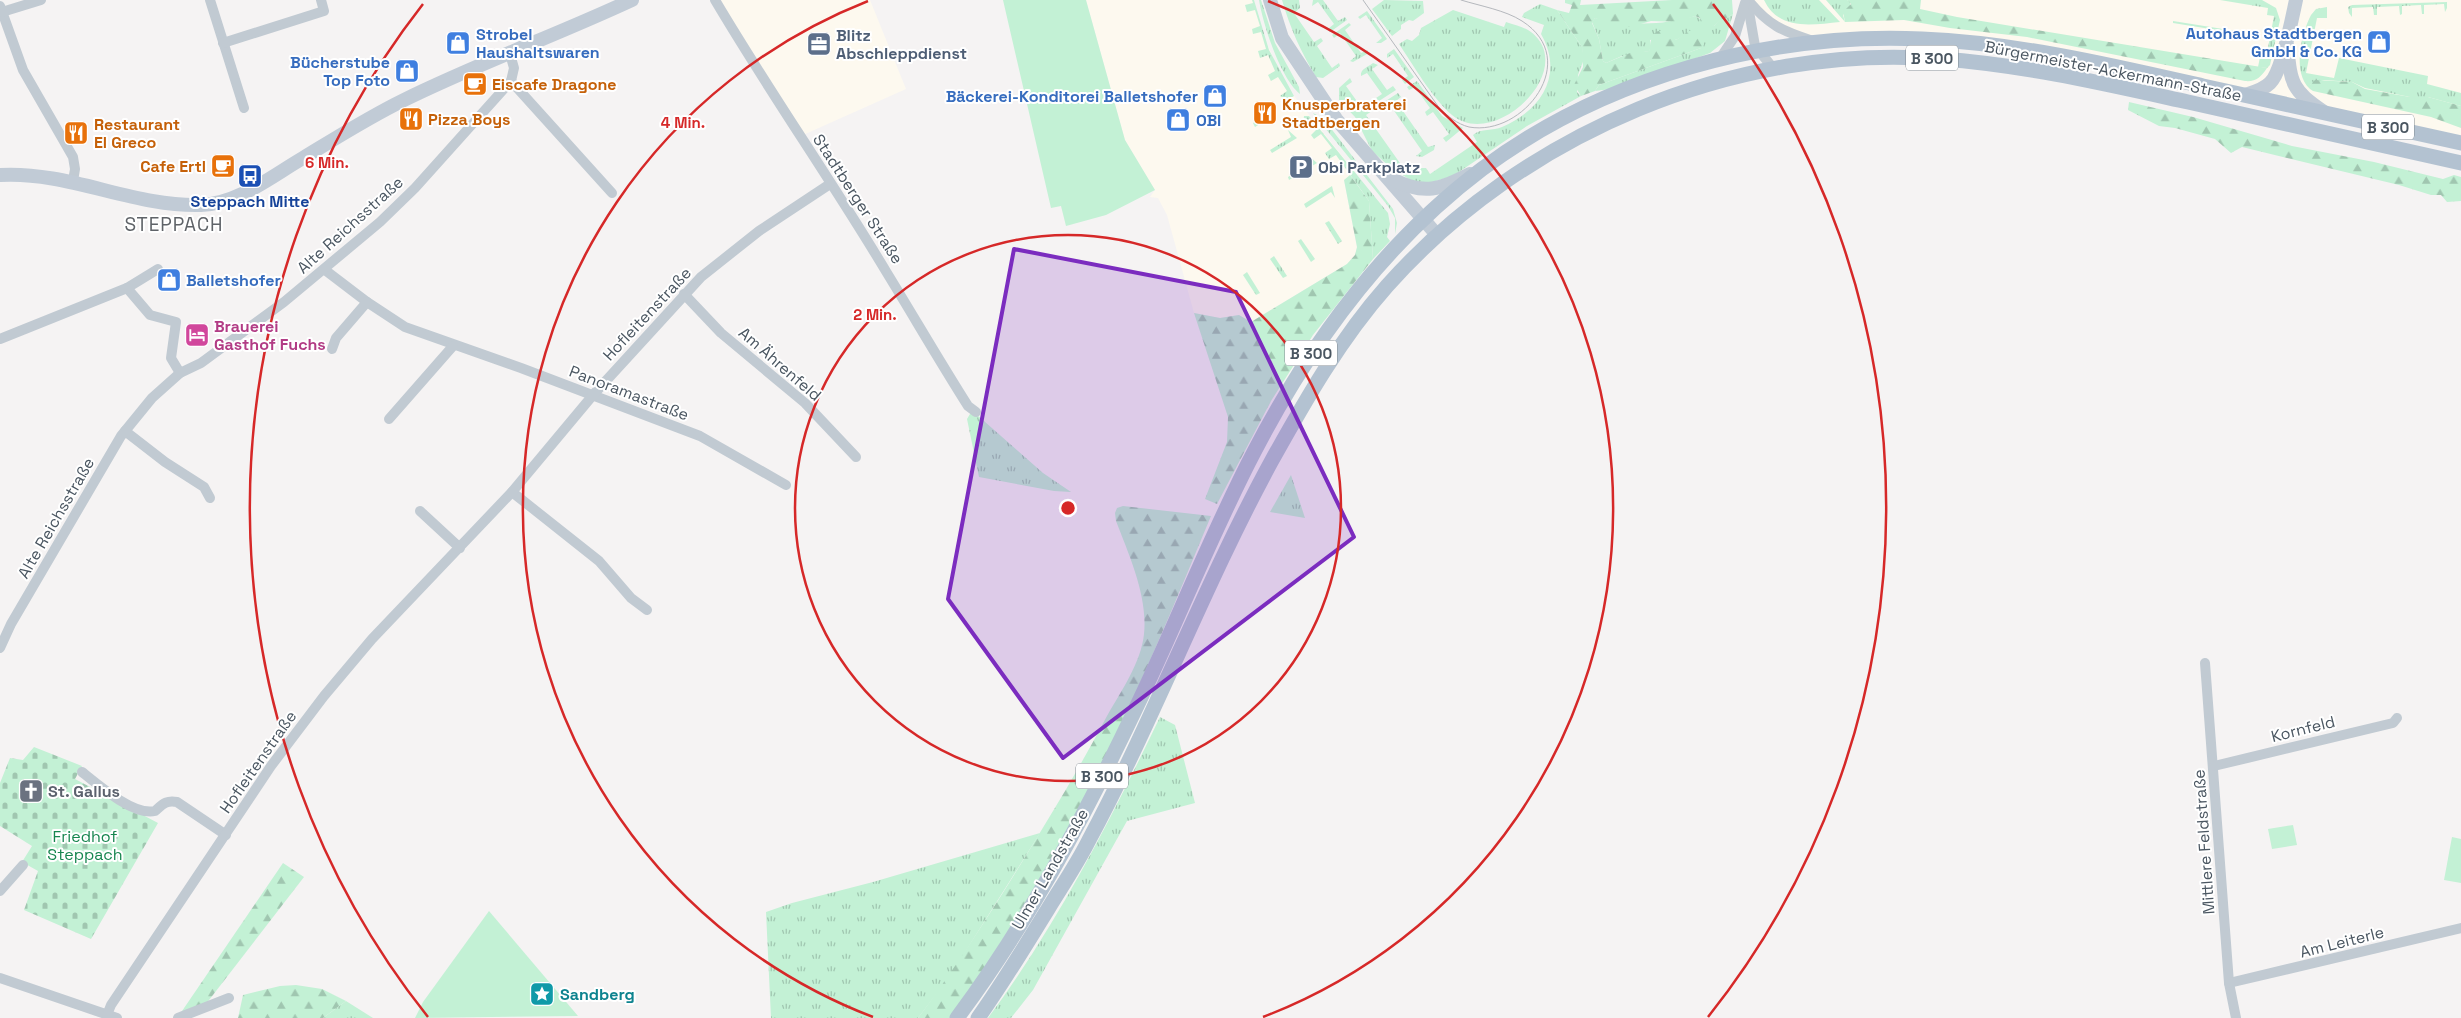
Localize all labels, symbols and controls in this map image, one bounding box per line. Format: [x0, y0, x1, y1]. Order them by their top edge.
place label: Autohaus Stadtbergen GmbH & Co. KG [2186, 23, 2362, 62]
place label: Strobel Haushaltswaren [476, 24, 600, 63]
place label: Blitz Abschleppdienst [836, 25, 967, 64]
shop icon: Autohaus Stadtbergen GmbH & Co. KG [2366, 29, 2392, 55]
shop icon: Strobel Haushaltswaren [445, 30, 471, 56]
office icon: Blitz Abschleppdienst [806, 31, 832, 57]
street label: Bürgermeister-Ackermann-Straße [1983, 36, 2243, 106]
road number: B 300 [1906, 46, 1958, 70]
place label: Bücherstube Top Foto [290, 52, 390, 91]
shop icon: Bücherstube Top Foto [394, 58, 420, 84]
cafe icon: Eiscafe Dragone [462, 71, 488, 97]
place label: Eiscafe Dragone [492, 74, 617, 95]
shop icon: Bäckerei-Konditorei Balletshofer [1202, 83, 1228, 109]
place label: Bäckerei-Konditorei Balletshofer [946, 86, 1198, 107]
place label: Knusperbraterei Stadtbergen [1282, 94, 1407, 133]
restaurant icon: Knusperbraterei Stadtbergen [1252, 100, 1278, 126]
restaurant icon: Pizza Boys [398, 106, 424, 132]
shop icon: OBI [1165, 107, 1191, 133]
place label: Pizza Boys [428, 109, 510, 130]
place label: OBI [1196, 110, 1221, 131]
text: 4 Min. [661, 113, 705, 132]
place label: Restaurant El Greco [94, 114, 180, 153]
road number: B 300 [2362, 114, 2414, 140]
restaurant icon: Restaurant El Greco [63, 120, 89, 146]
street label: Stadtberger Straße [808, 130, 908, 268]
cafe icon: Cafe Ertl [210, 153, 236, 179]
text: 6 Min. [305, 153, 349, 172]
parking icon: Obi Parkplatz [1288, 154, 1314, 180]
place label: Cafe Ertl [140, 156, 206, 177]
place label: Obi Parkplatz [1318, 157, 1420, 178]
bus stop icon: Steppach Mitte [237, 163, 263, 189]
street label: Alte Reichsstraße [292, 172, 408, 278]
place label: Steppach Mitte [191, 191, 309, 212]
district label: STEPPACH [124, 212, 224, 237]
street label: Hofleitenstraße [598, 263, 696, 365]
shop icon: Balletshofer [156, 267, 182, 293]
place label: Balletshofer [186, 270, 281, 291]
text: 2 Min. [853, 305, 897, 324]
place label: Brauerei Gasthof Fuchs [214, 316, 326, 355]
hotel icon: Brauerei Gasthof Fuchs [184, 322, 210, 348]
street label: Am Ährenfeld [734, 322, 826, 406]
road number: B 300 [1285, 340, 1337, 366]
street label: Panoramastraße [566, 361, 692, 425]
street label: Alte Reichsstraße [13, 454, 99, 582]
centre of rings [1059, 499, 1077, 517]
street label: Hofleitenstraße [215, 707, 301, 817]
street label: Kornfeld [2269, 711, 2337, 747]
road number: B 300 [1076, 764, 1128, 788]
street label: Mittlere Feldstraße [2188, 769, 2220, 915]
church icon: St. Gallus [18, 778, 44, 804]
place label: St. Gallus [48, 781, 120, 802]
street label: Ulmer Landstraße [1007, 805, 1093, 933]
park label: Friedhof Steppach [47, 826, 123, 865]
street label: Am Leiterle [2298, 921, 2386, 963]
place icon: Sandberg [529, 981, 555, 1007]
place label: Sandberg [560, 984, 635, 1005]

